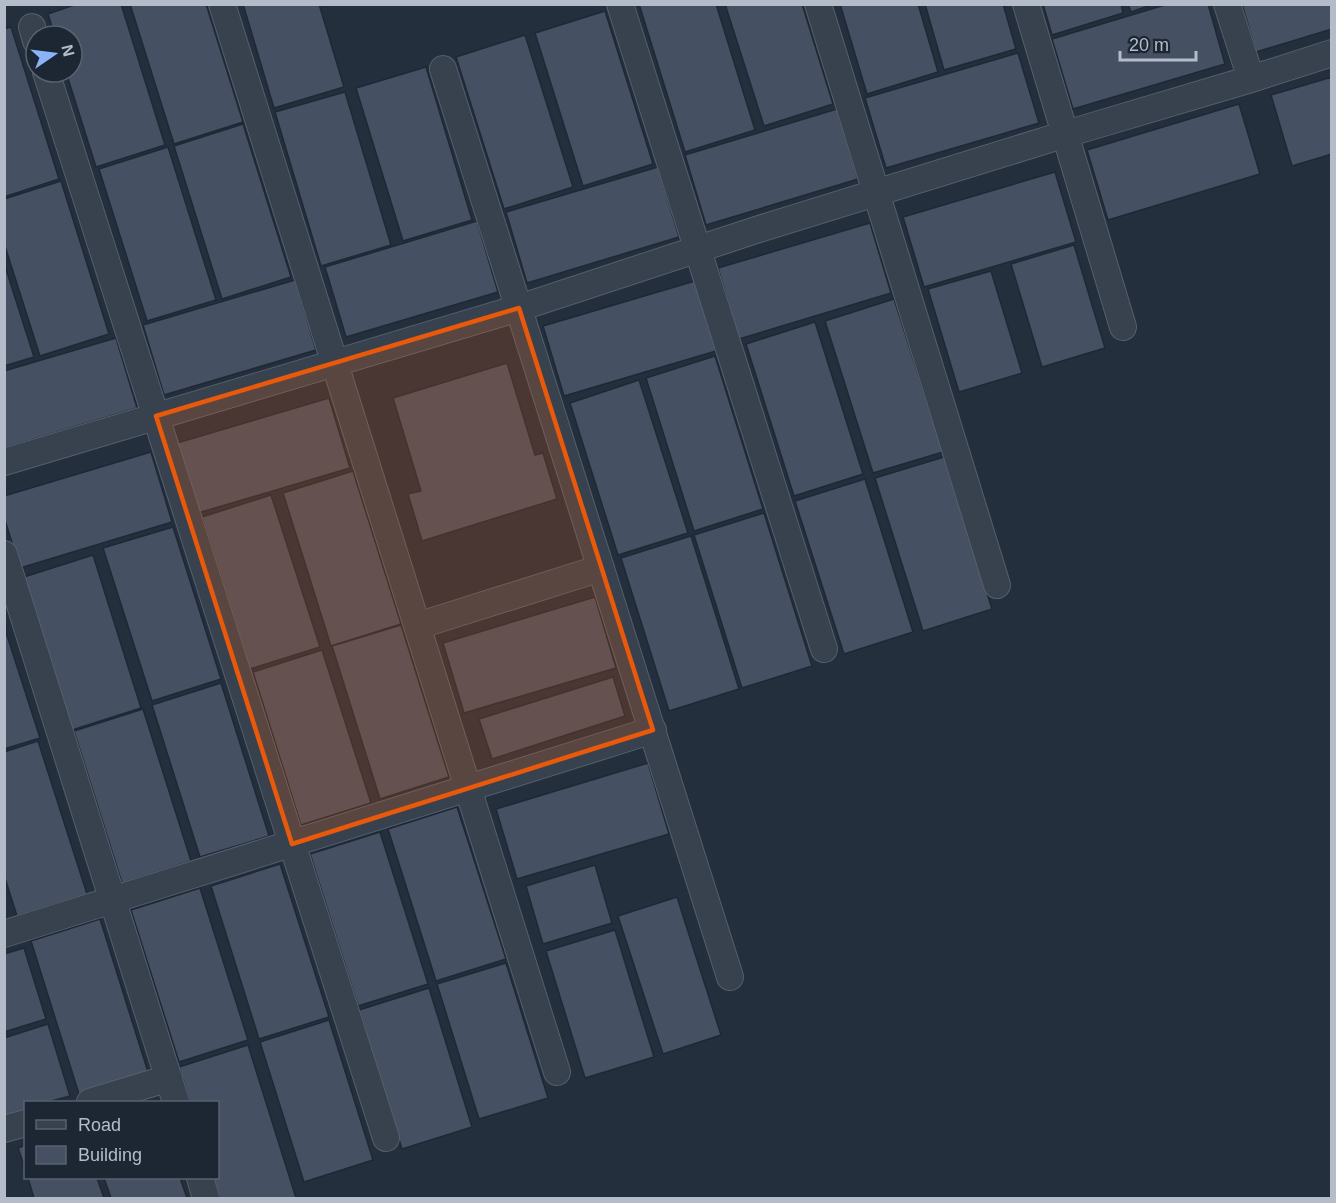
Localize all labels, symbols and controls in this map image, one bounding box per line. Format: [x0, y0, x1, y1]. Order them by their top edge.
north arrow [24, 24, 84, 84]
scale bar [1120, 24, 1196, 62]
text: 20 m [1129, 35, 1169, 55]
text: N [58, 43, 78, 58]
legend [24, 1101, 219, 1179]
text: Road [78, 1115, 121, 1135]
text: Building [78, 1145, 142, 1165]

